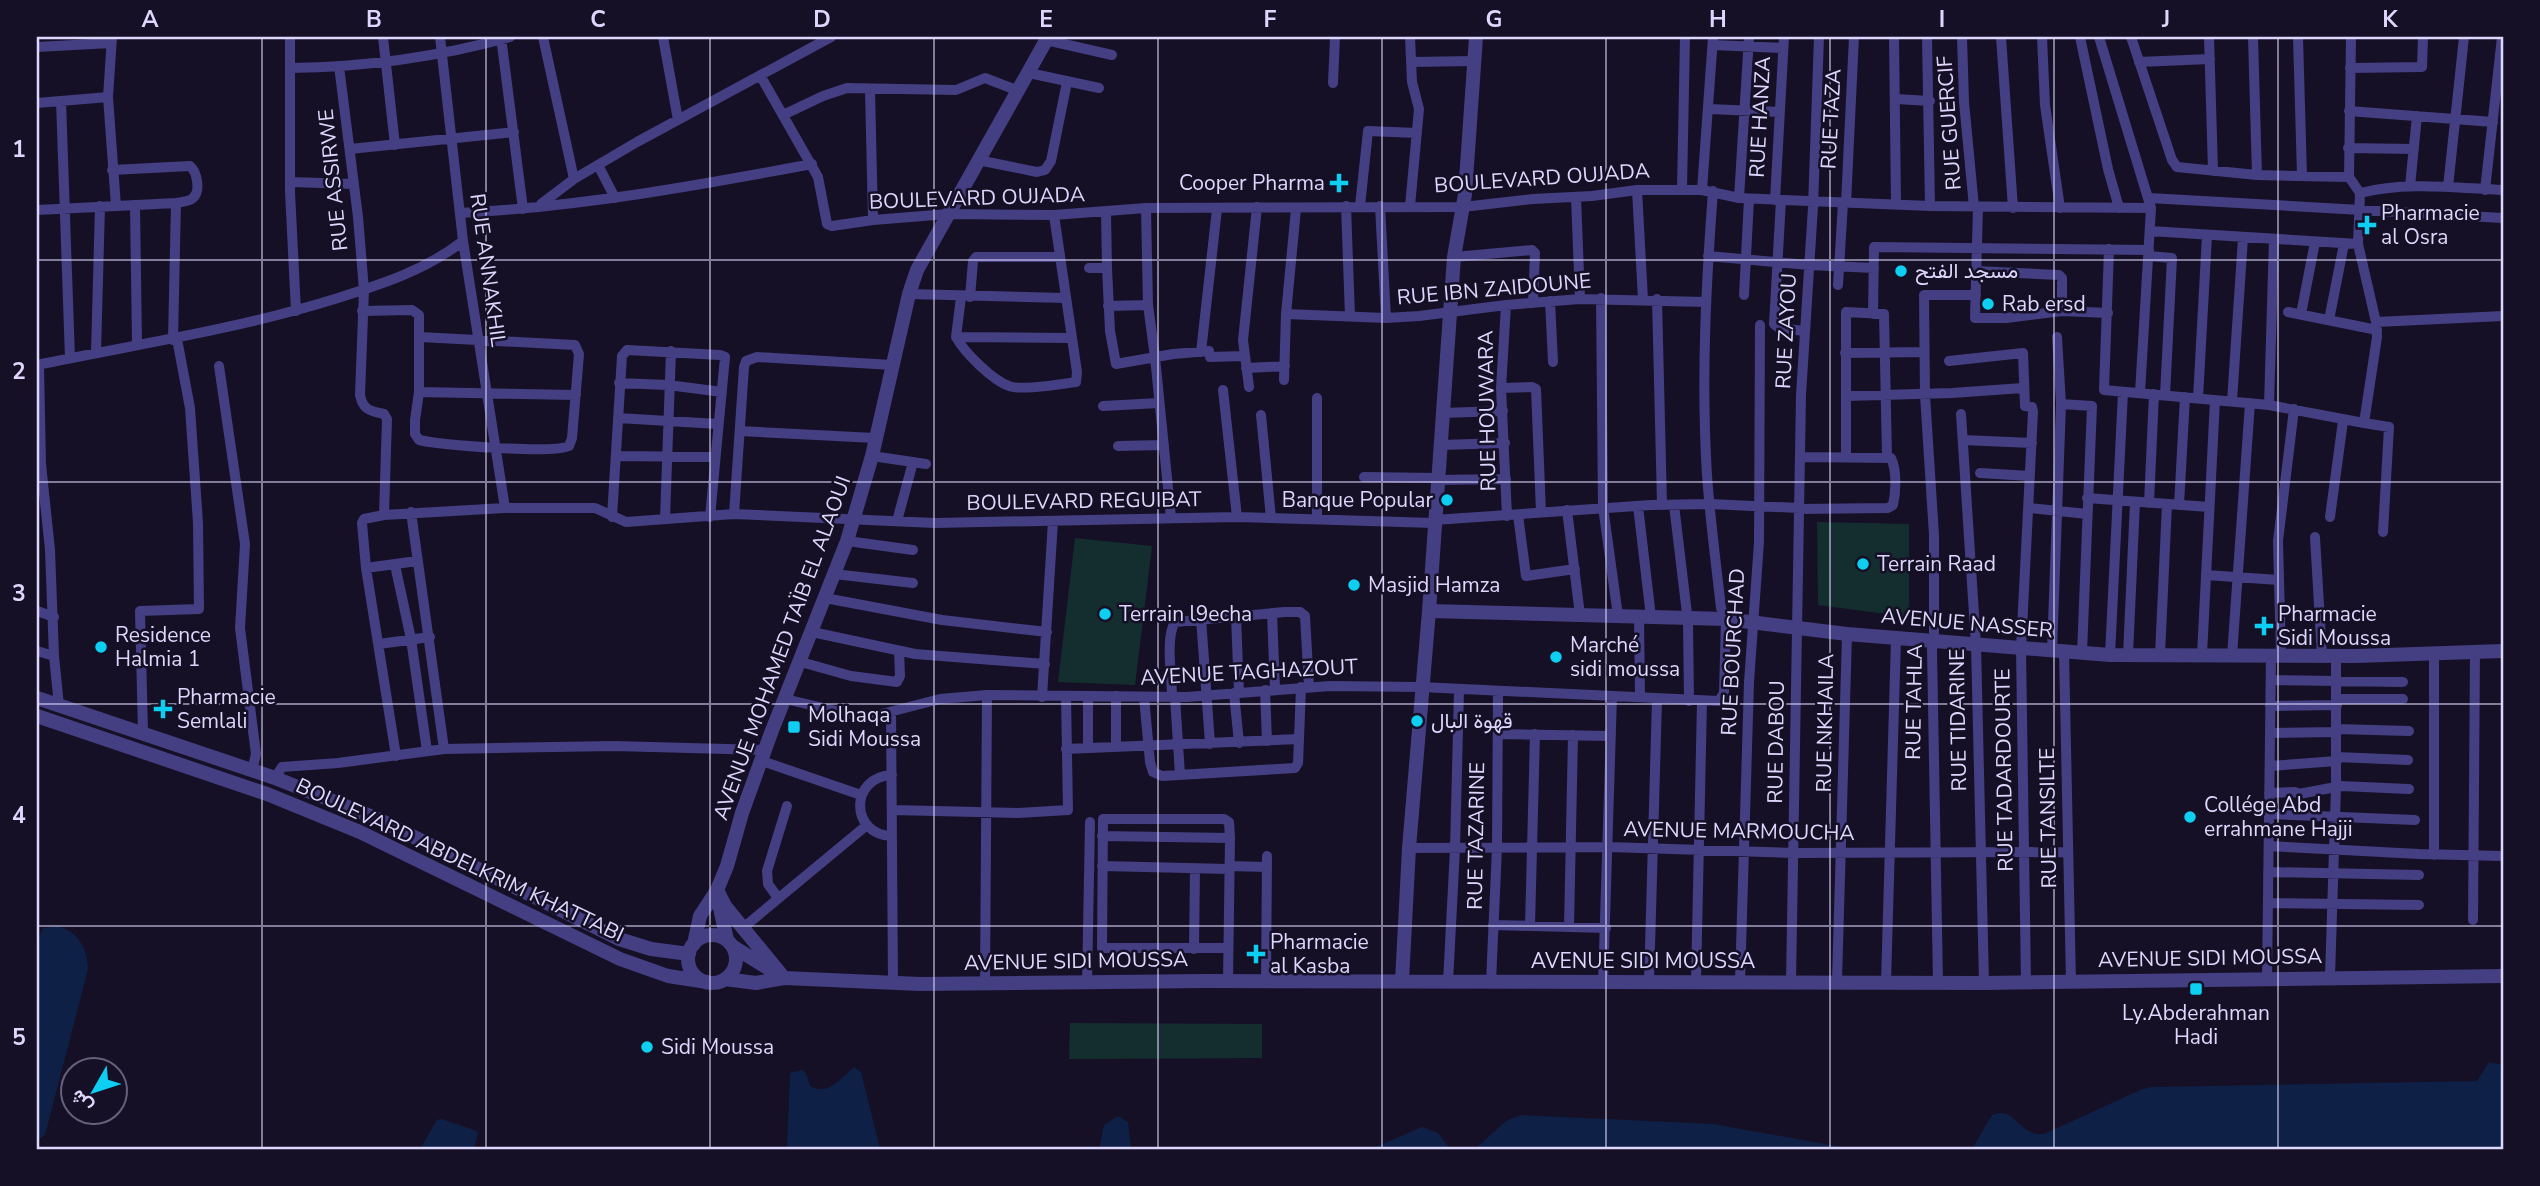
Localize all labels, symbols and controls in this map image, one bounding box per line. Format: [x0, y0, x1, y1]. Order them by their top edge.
text: A [141, 4, 159, 35]
text: B [366, 4, 382, 35]
text: C [590, 4, 606, 35]
text: D [813, 4, 831, 35]
text: E [1039, 4, 1053, 35]
text: F [1264, 4, 1277, 35]
text: G [1486, 4, 1502, 35]
text: H [1709, 4, 1727, 35]
text: I [1939, 4, 1945, 35]
text: J [2161, 4, 2170, 35]
text: K [2382, 4, 2398, 35]
street label: RUE GUERCIF [1930, 55, 1968, 191]
street label: RUE HANZA [1743, 56, 1777, 178]
street label: RUE TAZA [1814, 68, 1848, 170]
street label: RUE ASSIRWE [312, 108, 354, 252]
text: 1 [12, 134, 26, 165]
street label: BOULEVARD OUJADA [1433, 156, 1651, 200]
place label: Cooper Pharma [1179, 169, 1325, 197]
marker: Cooper Pharma [1331, 175, 1347, 191]
street label: BOULEVARD OUJADA [868, 180, 1086, 216]
street label: RUE ANNAKHIL [463, 192, 513, 349]
place label: Pharmacie al Osra [2381, 199, 2480, 251]
marker: Pharmacie al Osra [2359, 217, 2375, 233]
place label: مسجد الفتح [1915, 257, 2018, 285]
marker: مسجد الفتح [1893, 263, 1909, 279]
street label: RUE IBN ZAIDOUNE [1396, 267, 1592, 311]
street label: RUE ZAYOU [1769, 272, 1803, 390]
place label: Rab ersd [2002, 290, 2086, 318]
marker: Rab ersd [1980, 296, 1996, 312]
street label: RUE HOUWARA [1472, 330, 1502, 492]
text: 2 [12, 356, 26, 387]
street label: AVENUE MOHAMED TAÏB EL ALAOUI [707, 472, 857, 824]
street label: BOULEVARD REGUIBAT [966, 485, 1202, 517]
place label: Banque Popular [1282, 486, 1433, 514]
marker: Banque Popular [1439, 492, 1455, 508]
place label: Terrain Raad [1877, 550, 1996, 578]
marker: Terrain Raad [1855, 556, 1871, 572]
street label: RUE BOURCHAD [1715, 568, 1751, 736]
place label: Masjid Hamza [1368, 571, 1501, 599]
marker: Masjid Hamza [1346, 577, 1362, 593]
text: 3 [12, 578, 26, 609]
place label: Terrain l9echa [1119, 600, 1252, 628]
place label: Pharmacie Sidi Moussa [2278, 600, 2391, 652]
street label: AVENUE NASSER [1880, 602, 2054, 644]
marker: Terrain l9echa [1097, 606, 1113, 622]
marker: Pharmacie Sidi Moussa [2256, 618, 2272, 634]
place label: Residence Halmia 1 [115, 621, 211, 673]
place label: Marché sidi moussa [1570, 631, 1680, 683]
marker: Residence Halmia 1 [93, 639, 109, 655]
street label: RUE TAHLA [1899, 644, 1929, 760]
street label: RUE TIDARINE [1943, 648, 1973, 792]
marker: Marché sidi moussa [1548, 649, 1564, 665]
street label: AVENUE TAGHAZOUT [1139, 652, 1359, 692]
street label: RUE NKHAILA [1810, 653, 1840, 793]
street label: RUE TADARDOURTE [1988, 668, 2020, 872]
street label: RUE DABOU [1761, 680, 1791, 804]
place label: Pharmacie Semlali [177, 683, 276, 735]
marker: Pharmacie Semlali [155, 701, 171, 717]
place label: Molhaqa Sidi Moussa [808, 701, 921, 753]
place label: قهوة البال [1431, 707, 1513, 735]
marker: قهوة البال [1409, 713, 1425, 729]
marker: Molhaqa Sidi Moussa [786, 719, 802, 735]
street label: RUE TANSILTE [2033, 747, 2063, 889]
street label: RUE TAZARINE [1461, 762, 1491, 910]
street label: BOULEVARD ABDELKRIM KHATTABI [291, 771, 629, 949]
place label: Collége Abd errahmane Hajji [2204, 791, 2353, 843]
text: 4 [12, 800, 26, 831]
marker: Collége Abd errahmane Hajji [2182, 809, 2198, 825]
street label: AVENUE MARMOUCHA [1623, 815, 1855, 847]
place label: Pharmacie al Kasba [1270, 928, 1369, 980]
street label: AVENUE SIDI MOUSSA [2098, 942, 2322, 974]
street label: AVENUE SIDI MOUSSA [964, 945, 1188, 977]
marker: Pharmacie al Kasba [1248, 946, 1264, 962]
street label: AVENUE SIDI MOUSSA [1531, 947, 1755, 975]
marker: Ly.Abderahman Hadi [2188, 981, 2204, 997]
place label: Ly.Abderahman Hadi [2122, 999, 2270, 1051]
text: 5 [12, 1022, 26, 1053]
place label: Sidi Moussa [661, 1033, 774, 1061]
marker: Sidi Moussa [639, 1039, 655, 1055]
north arrow [60, 1056, 130, 1126]
text: ش [64, 1084, 99, 1118]

